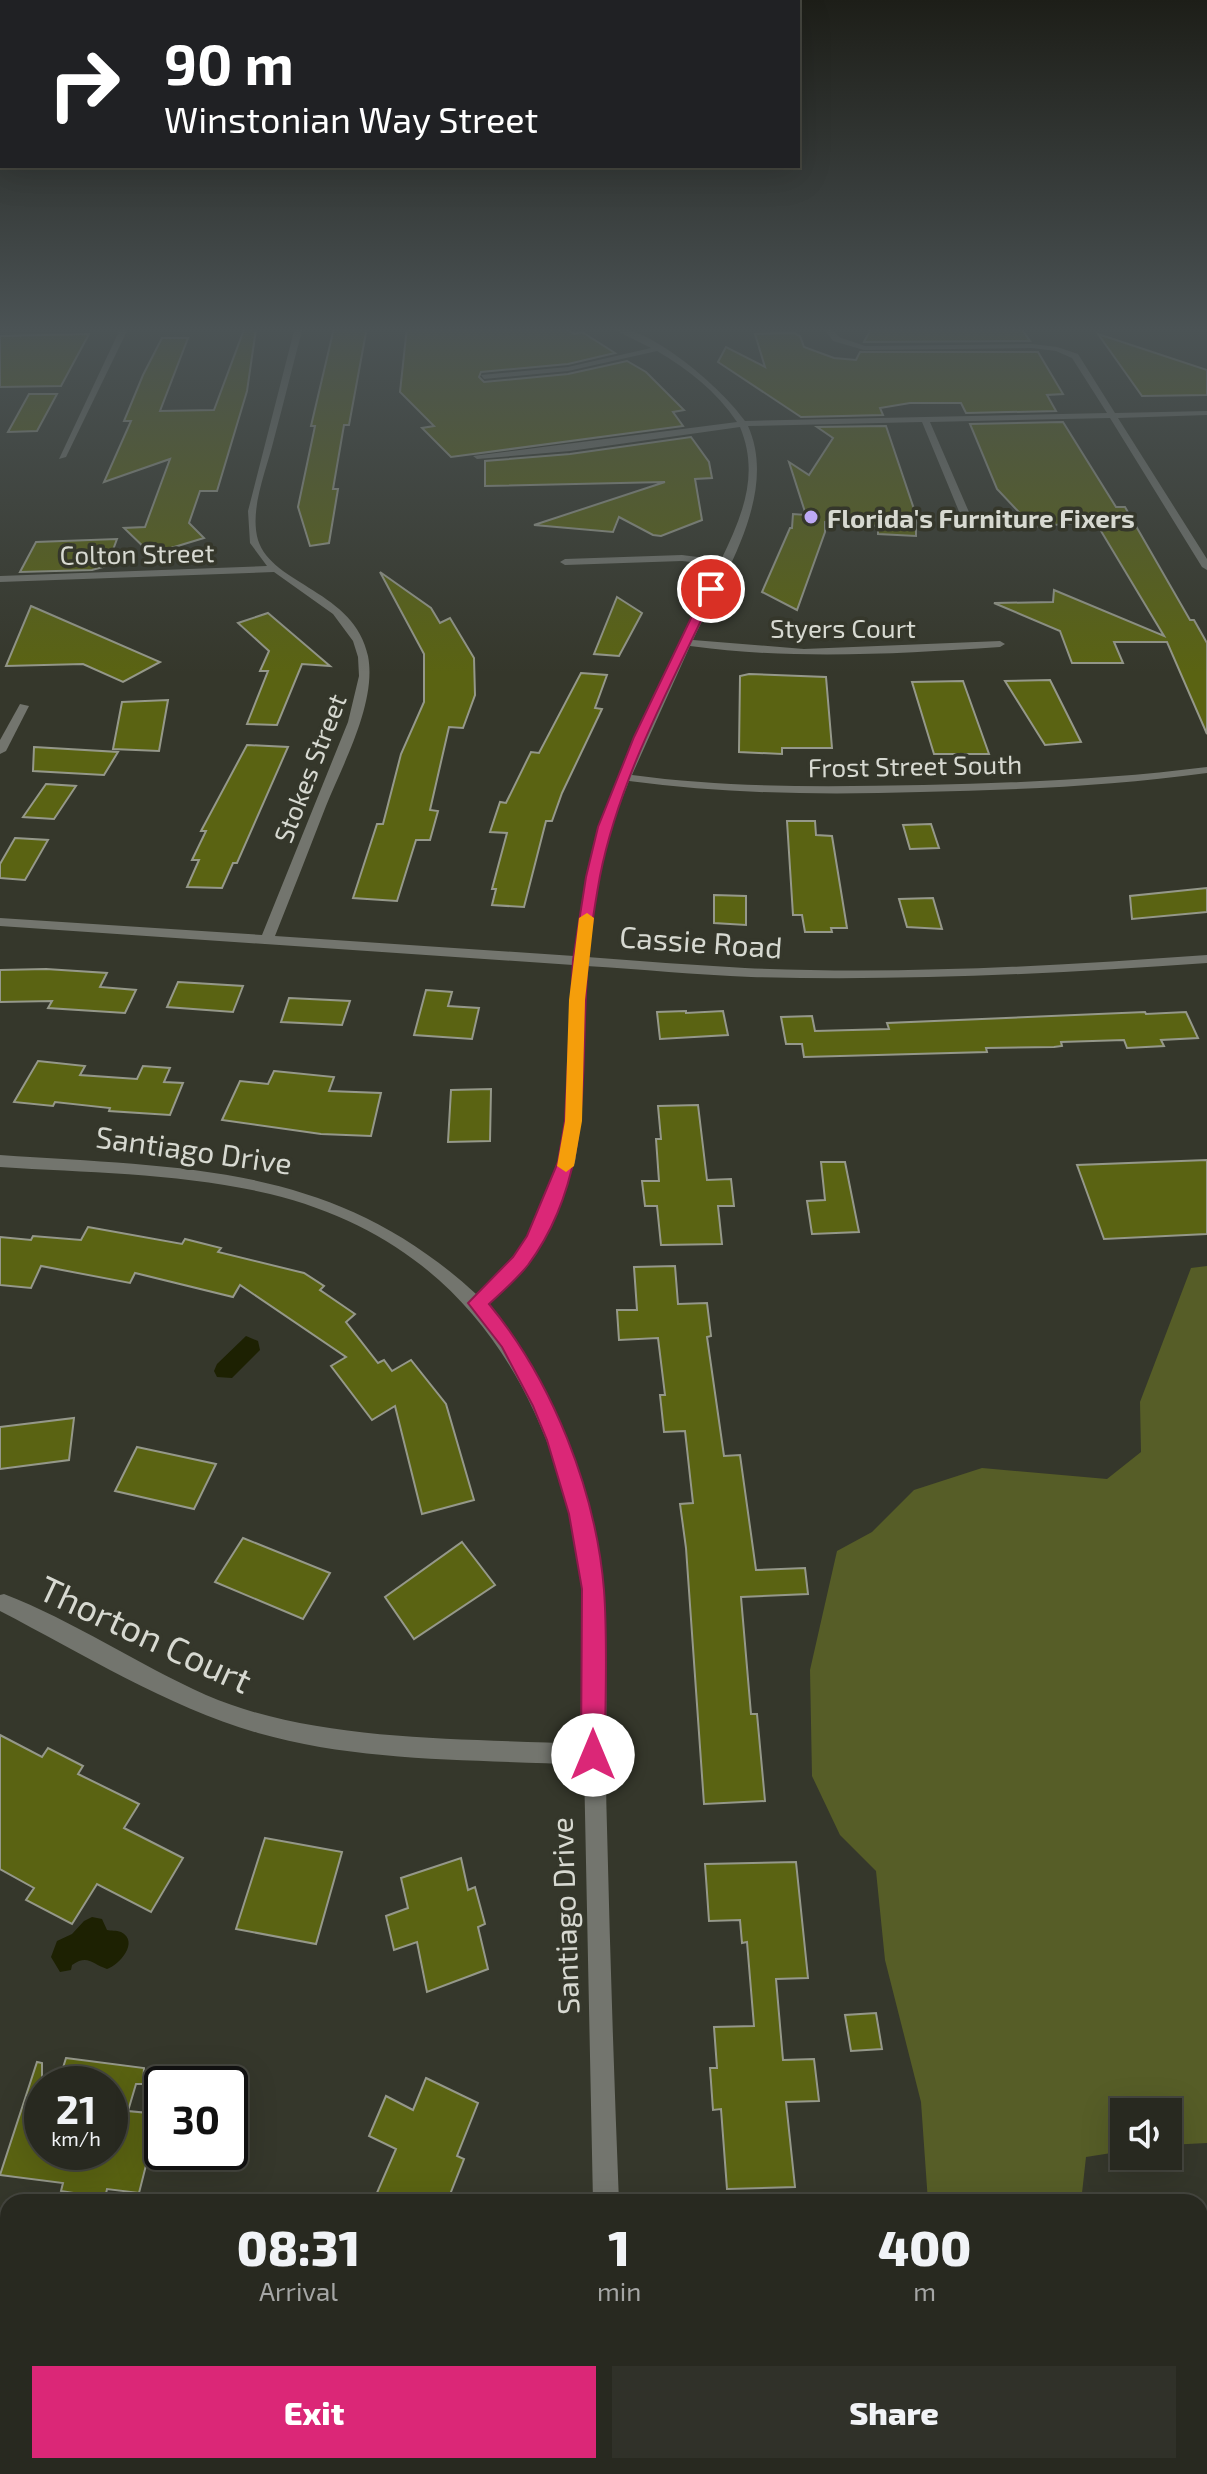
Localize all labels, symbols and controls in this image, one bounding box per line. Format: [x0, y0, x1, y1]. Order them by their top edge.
text: 90 m [164, 29, 294, 96]
icon: right [32, 32, 136, 136]
text: Winstonian Way Street [164, 97, 538, 140]
place label: Florida's Furniture Fixers [827, 502, 1135, 533]
marker: Florida's Furniture Fixers [802, 508, 820, 526]
street label: Colton Street [59, 536, 215, 570]
pin [677, 555, 745, 623]
icon: arrive [689, 567, 733, 611]
street label: Styers Court [770, 612, 916, 643]
street label: Stokes Street [266, 689, 352, 847]
street label: Frost Street South [807, 748, 1023, 782]
street label: Cassie Road [618, 917, 784, 965]
street label: Santiago Drive [94, 1117, 294, 1181]
street label: Thorton Court [33, 1565, 259, 1701]
position arrow [551, 1713, 635, 1797]
street label: Santiago Drive [543, 1817, 585, 2015]
speed limit sign: 30 [144, 2066, 248, 2170]
text: 21 [56, 2084, 96, 2132]
map controls [1110, 2098, 1182, 2170]
button: sound [1110, 2098, 1182, 2170]
text: km/h [51, 2126, 101, 2150]
text: 08:31 [237, 2218, 360, 2276]
text: 1 [608, 2218, 630, 2276]
text: 400 [878, 2218, 971, 2276]
text: Arrival [259, 2275, 338, 2306]
text: min [597, 2275, 641, 2306]
text: m [913, 2275, 936, 2306]
button: Exit [32, 2366, 596, 2458]
button: Share [612, 2366, 1176, 2458]

